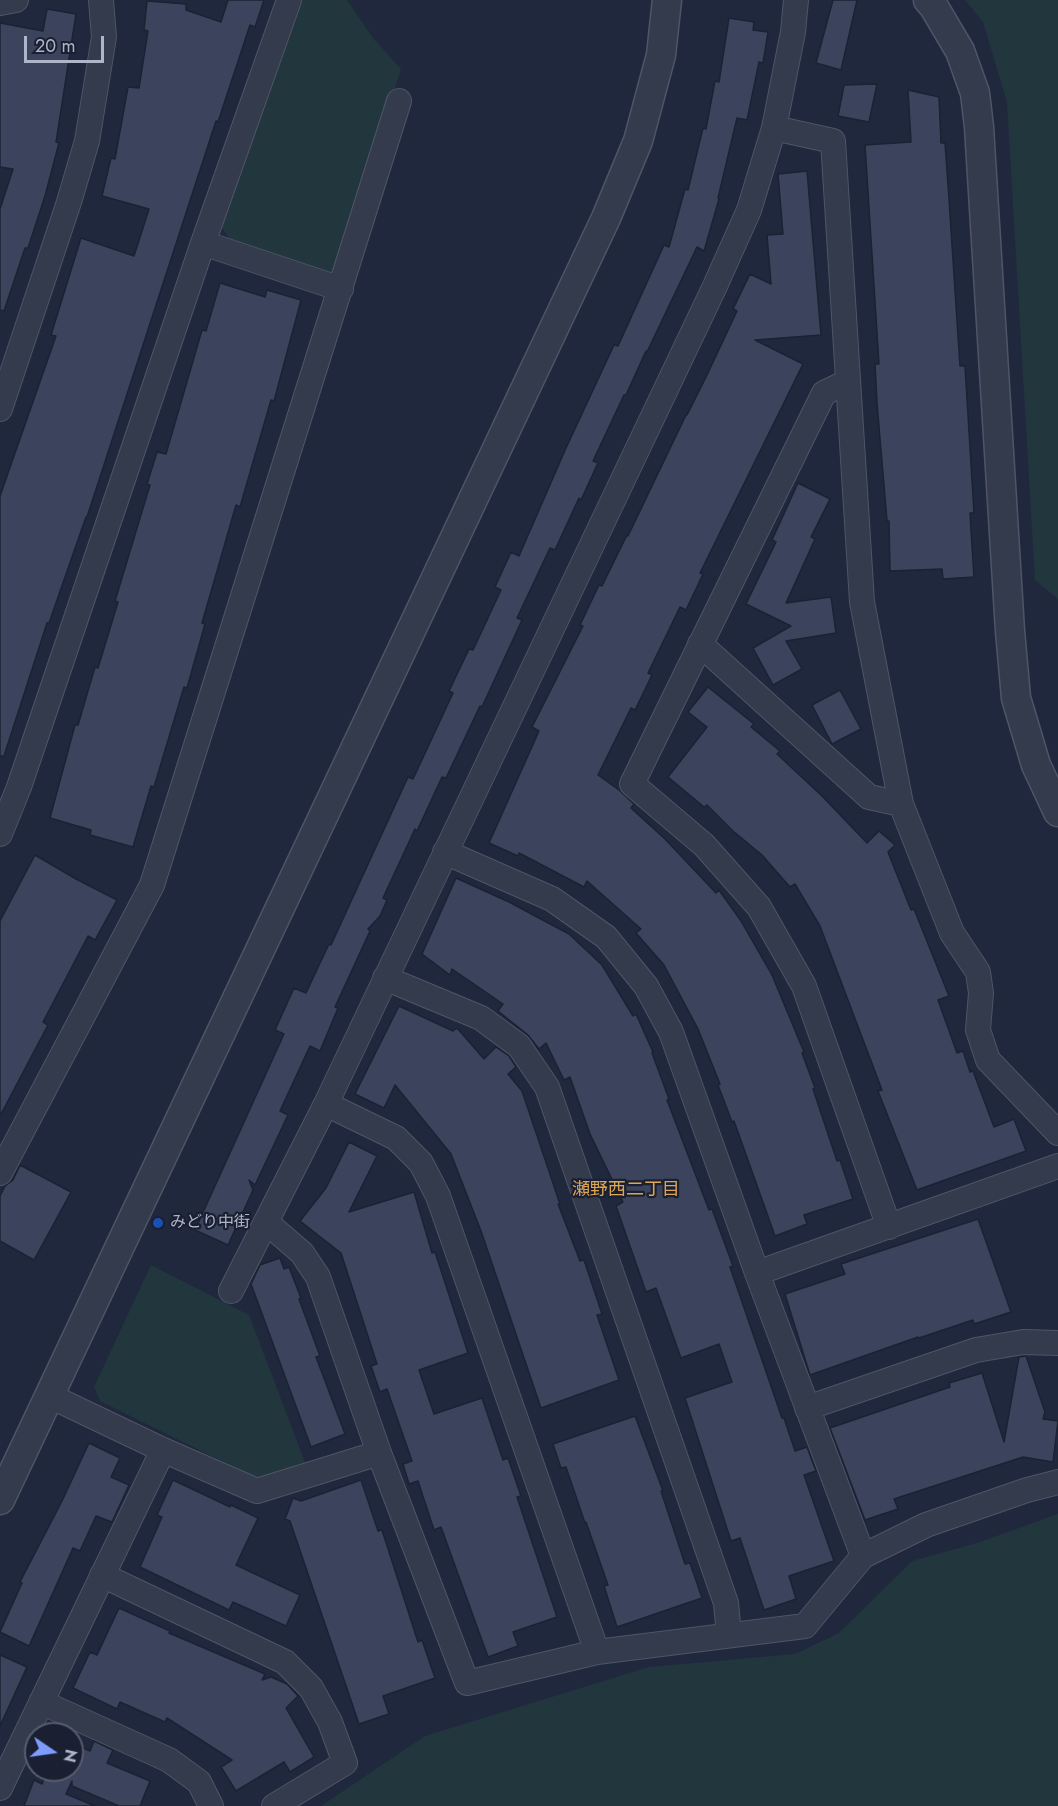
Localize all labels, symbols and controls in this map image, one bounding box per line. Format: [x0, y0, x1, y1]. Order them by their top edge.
scale bar [27, 24, 106, 62]
text: 20 m [35, 33, 75, 59]
district label: 瀬野西二丁目 [572, 1180, 680, 1202]
place label: みどり中街 [170, 1213, 250, 1233]
marker: みどり中街 [151, 1216, 165, 1230]
north arrow [24, 1722, 84, 1782]
text: N [57, 1747, 83, 1764]

